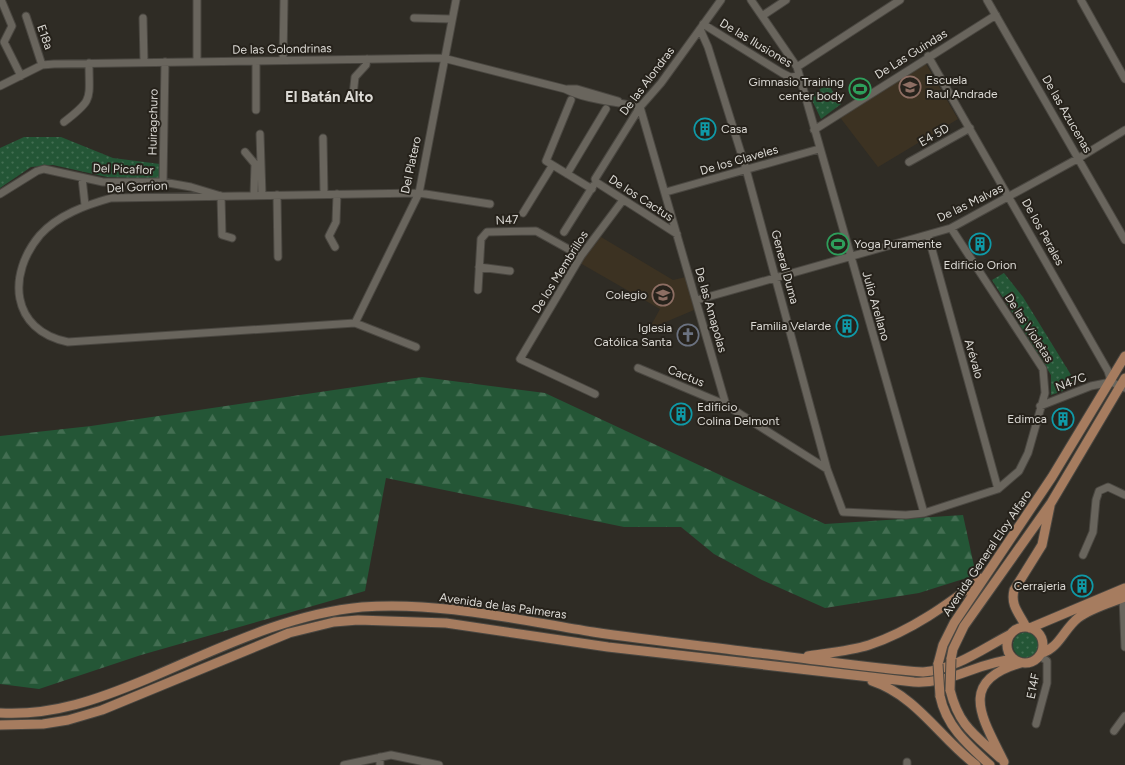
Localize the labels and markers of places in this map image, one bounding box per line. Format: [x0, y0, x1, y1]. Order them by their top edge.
place label: Escuela Raul Andrade [926, 73, 998, 101]
place label: Gimnasio Training center body [749, 75, 845, 103]
school or university icon: Escuela Raul Andrade [898, 75, 922, 99]
sports icon: Gimnasio Training center body [848, 77, 872, 101]
building icon: Casa [693, 117, 717, 141]
place label: Casa [721, 122, 747, 136]
sports icon: Yoga Puramente [826, 232, 850, 256]
building icon: Edificio Orion [968, 232, 992, 256]
place label: Yoga Puramente [854, 237, 942, 251]
place label: Edificio Orion [943, 258, 1017, 272]
school or university icon: Colegio [651, 283, 675, 307]
place label: Colegio [605, 288, 647, 302]
building icon: Familia Velarde [835, 314, 859, 338]
place label: Familia Velarde [750, 319, 831, 333]
place label: Iglesia Católica Santa [594, 321, 672, 349]
church icon: Iglesia Católica Santa [676, 323, 700, 347]
place label: Edificio Colina Delmont [697, 400, 780, 428]
building icon: Edificio Colina Delmont [669, 402, 693, 426]
building icon: Edimca [1051, 407, 1075, 431]
place label: Edimca [1007, 412, 1047, 426]
building icon: Cerrajeria [1070, 574, 1094, 598]
place label: Cerrajeria [1014, 579, 1066, 593]

